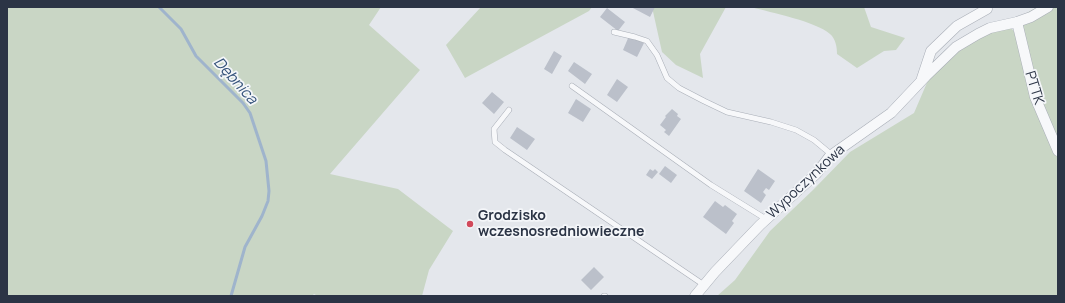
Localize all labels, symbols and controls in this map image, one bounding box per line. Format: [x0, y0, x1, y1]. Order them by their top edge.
water label: Dębnica [209, 54, 261, 108]
street label: PTTK [1021, 69, 1047, 107]
street label: Wypoczynkowa [763, 142, 849, 222]
place label: Grodzisko wczesnosredniowieczne [478, 208, 644, 240]
marker: Grodzisko wczesnosredniowieczne [465, 219, 475, 229]

